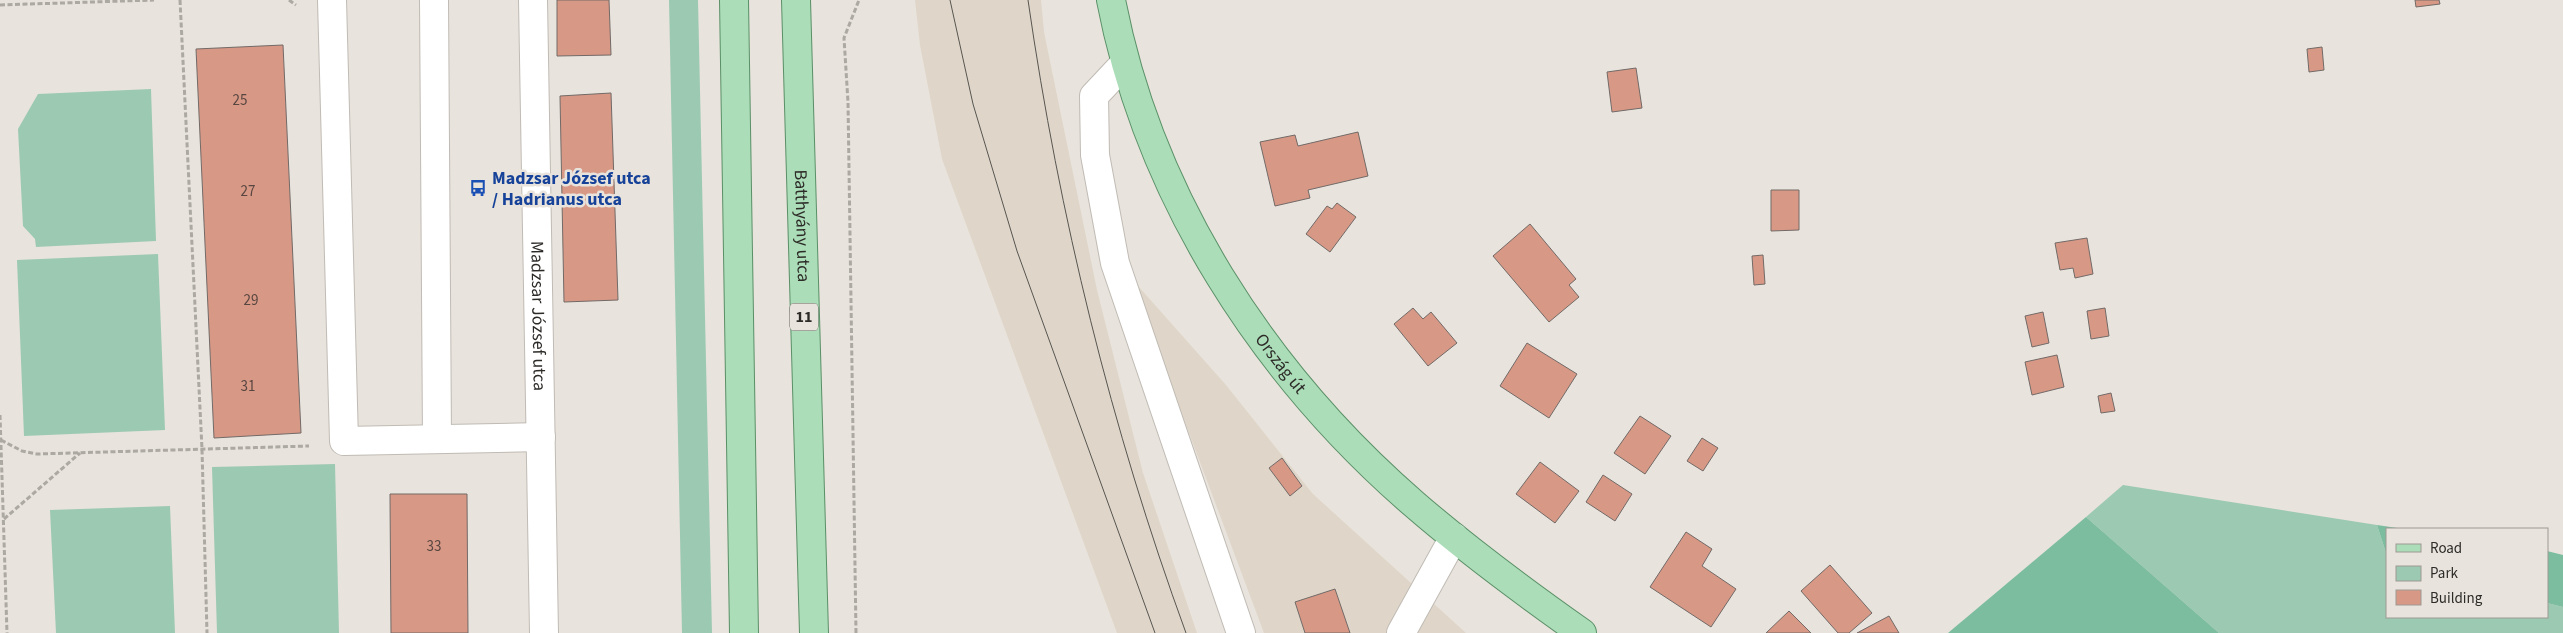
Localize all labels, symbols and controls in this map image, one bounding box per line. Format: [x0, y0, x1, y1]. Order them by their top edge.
house number: 25 [233, 90, 247, 111]
place label: Madzsar József utca / Hadrianus utca [492, 166, 651, 212]
street label: Batthyány utca [788, 169, 817, 283]
bus stop icon: Madzsar József utca / Hadrianus utca [468, 178, 488, 198]
house number: 27 [241, 181, 255, 202]
street label: Madzsar József utca [525, 241, 552, 391]
house number: 29 [244, 290, 258, 311]
road number: 11 [790, 304, 818, 330]
street label: Ország út [1249, 328, 1312, 399]
house number: 31 [241, 376, 255, 397]
legend [2386, 528, 2548, 618]
house number: 33 [427, 536, 441, 557]
text: Road [2430, 538, 2462, 559]
text: Park [2430, 563, 2459, 584]
text: Building [2430, 588, 2483, 609]

